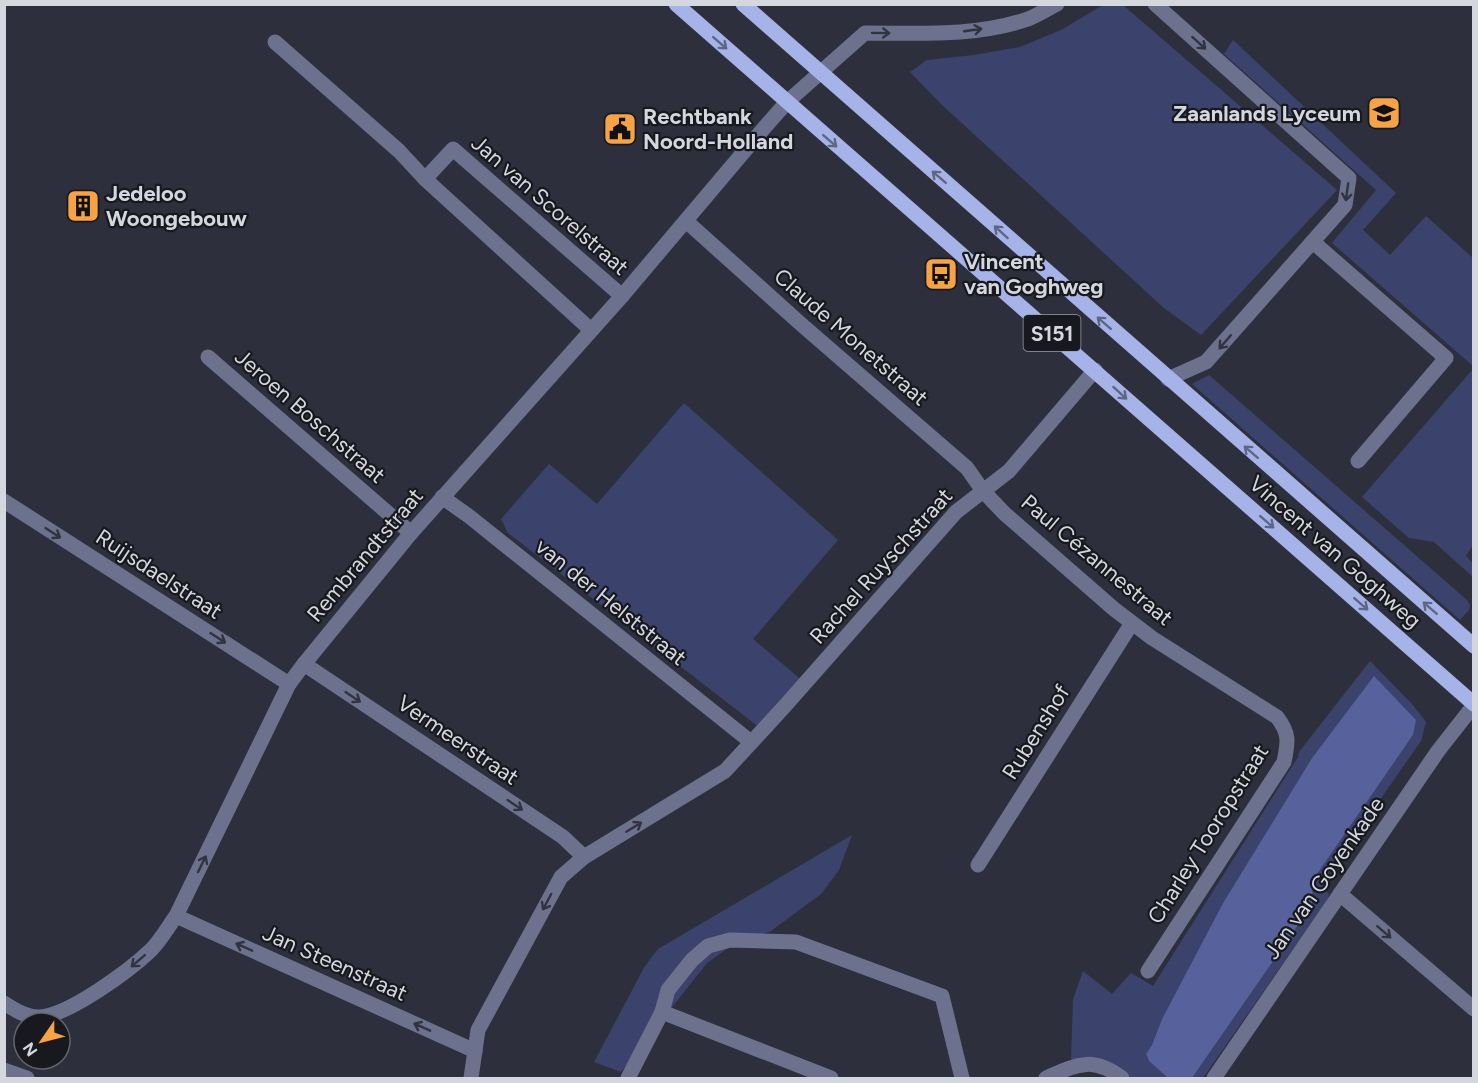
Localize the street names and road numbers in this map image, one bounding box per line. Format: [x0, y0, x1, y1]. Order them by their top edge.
street label: Jan van Scorelstraat [466, 129, 634, 281]
street label: Claude Monetstraat [768, 263, 934, 411]
road number: S151 [1024, 315, 1080, 351]
street label: Jeroen Boschstraat [229, 343, 391, 489]
street label: Vincent van Goghweg [1243, 470, 1427, 634]
street label: Rembrandtstraat [301, 483, 429, 627]
street label: Rachel Ruyschstraat [804, 483, 958, 649]
street label: Paul Cézannestraat [1016, 489, 1178, 631]
street label: Ruijsdaelstraat [91, 523, 227, 625]
street label: van der Helststraat [530, 533, 692, 671]
street label: Rubenshof [996, 679, 1076, 784]
street label: Vermeerstraat [392, 689, 524, 791]
street label: Charley Tooropstraat [1142, 739, 1274, 929]
street label: Jan van Goyenkade [1258, 792, 1390, 964]
street label: Jan Steenstraat [259, 919, 411, 1007]

